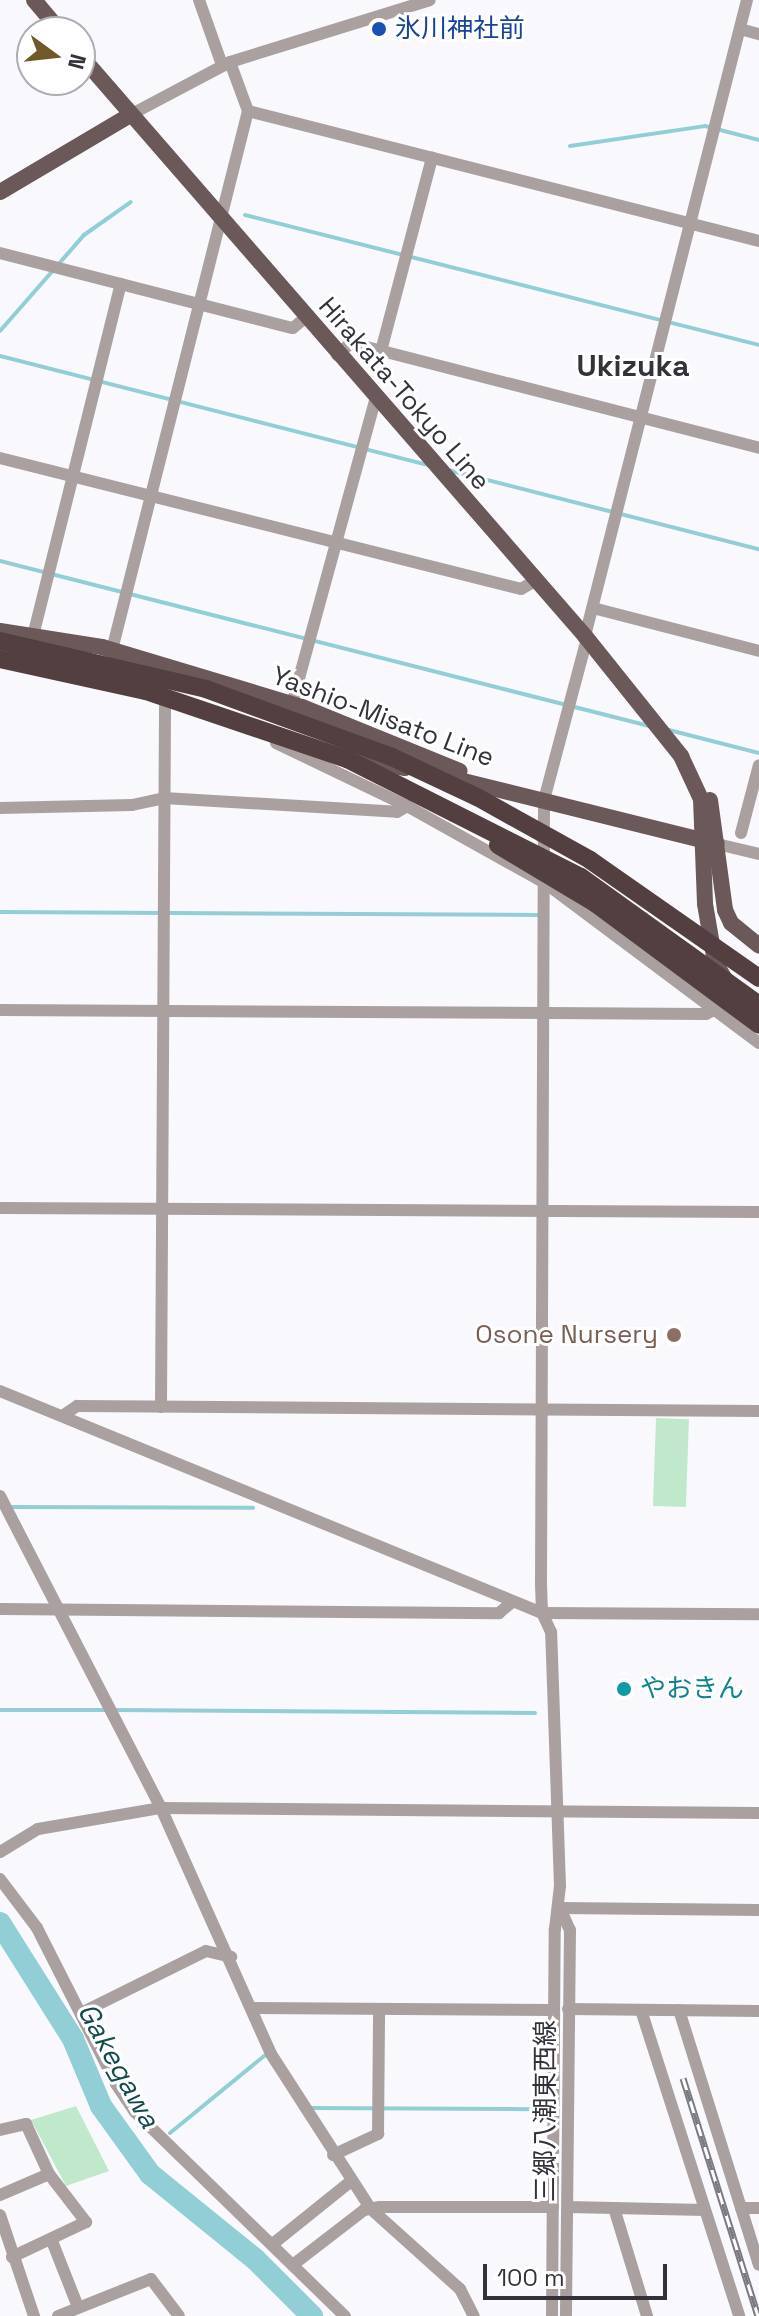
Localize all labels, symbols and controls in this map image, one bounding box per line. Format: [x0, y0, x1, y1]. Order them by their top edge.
place label: 氷川神社前 [395, 13, 525, 45]
north arrow [16, 16, 96, 96]
marker: 氷川神社前 [370, 20, 388, 38]
text: N [62, 51, 93, 72]
street label: Hirakata-Tokyo Line [312, 291, 496, 497]
district label: Ukizuka [576, 348, 690, 384]
street label: Yashio-Misato Line [268, 660, 498, 774]
place label: Osone Nursery [475, 1319, 658, 1351]
marker: Osone Nursery [665, 1326, 683, 1344]
place label: やおきん [640, 1673, 744, 1705]
marker: やおきん [615, 1680, 633, 1698]
water label: Gakegawa [71, 1997, 167, 2133]
street label: 三郷八潮東西線 [530, 2020, 562, 2202]
scale bar [487, 2248, 671, 2298]
text: 100 m [497, 2262, 565, 2293]

